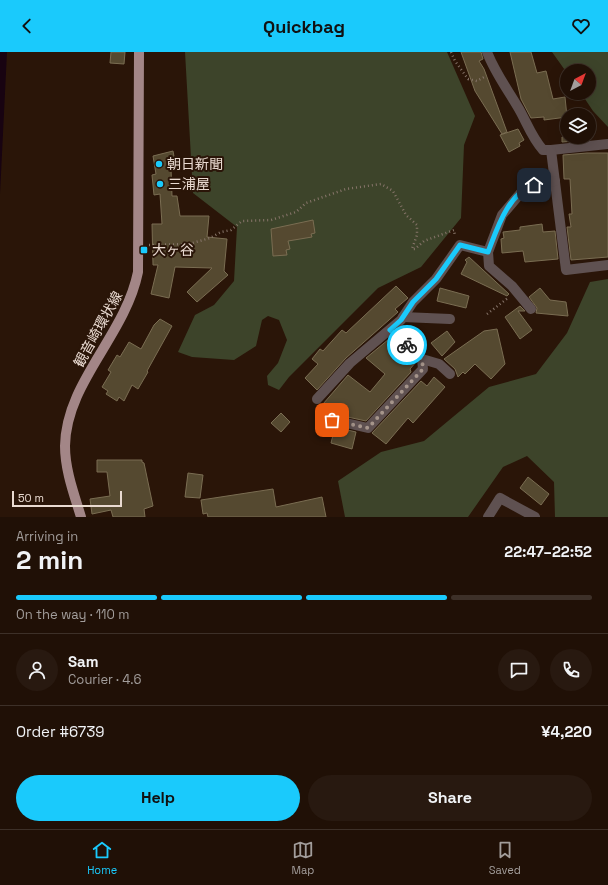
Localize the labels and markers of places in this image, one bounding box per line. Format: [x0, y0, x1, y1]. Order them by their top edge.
place label: 朝日新聞 [167, 155, 223, 173]
marker: 朝日新聞 [154, 159, 164, 169]
pin [517, 168, 551, 202]
place label: 三浦屋 [168, 175, 210, 193]
marker: 三浦屋 [155, 179, 165, 189]
place label: 大ヶ谷 [152, 241, 194, 259]
marker: 大ヶ谷 [139, 245, 149, 255]
pin [315, 403, 349, 437]

